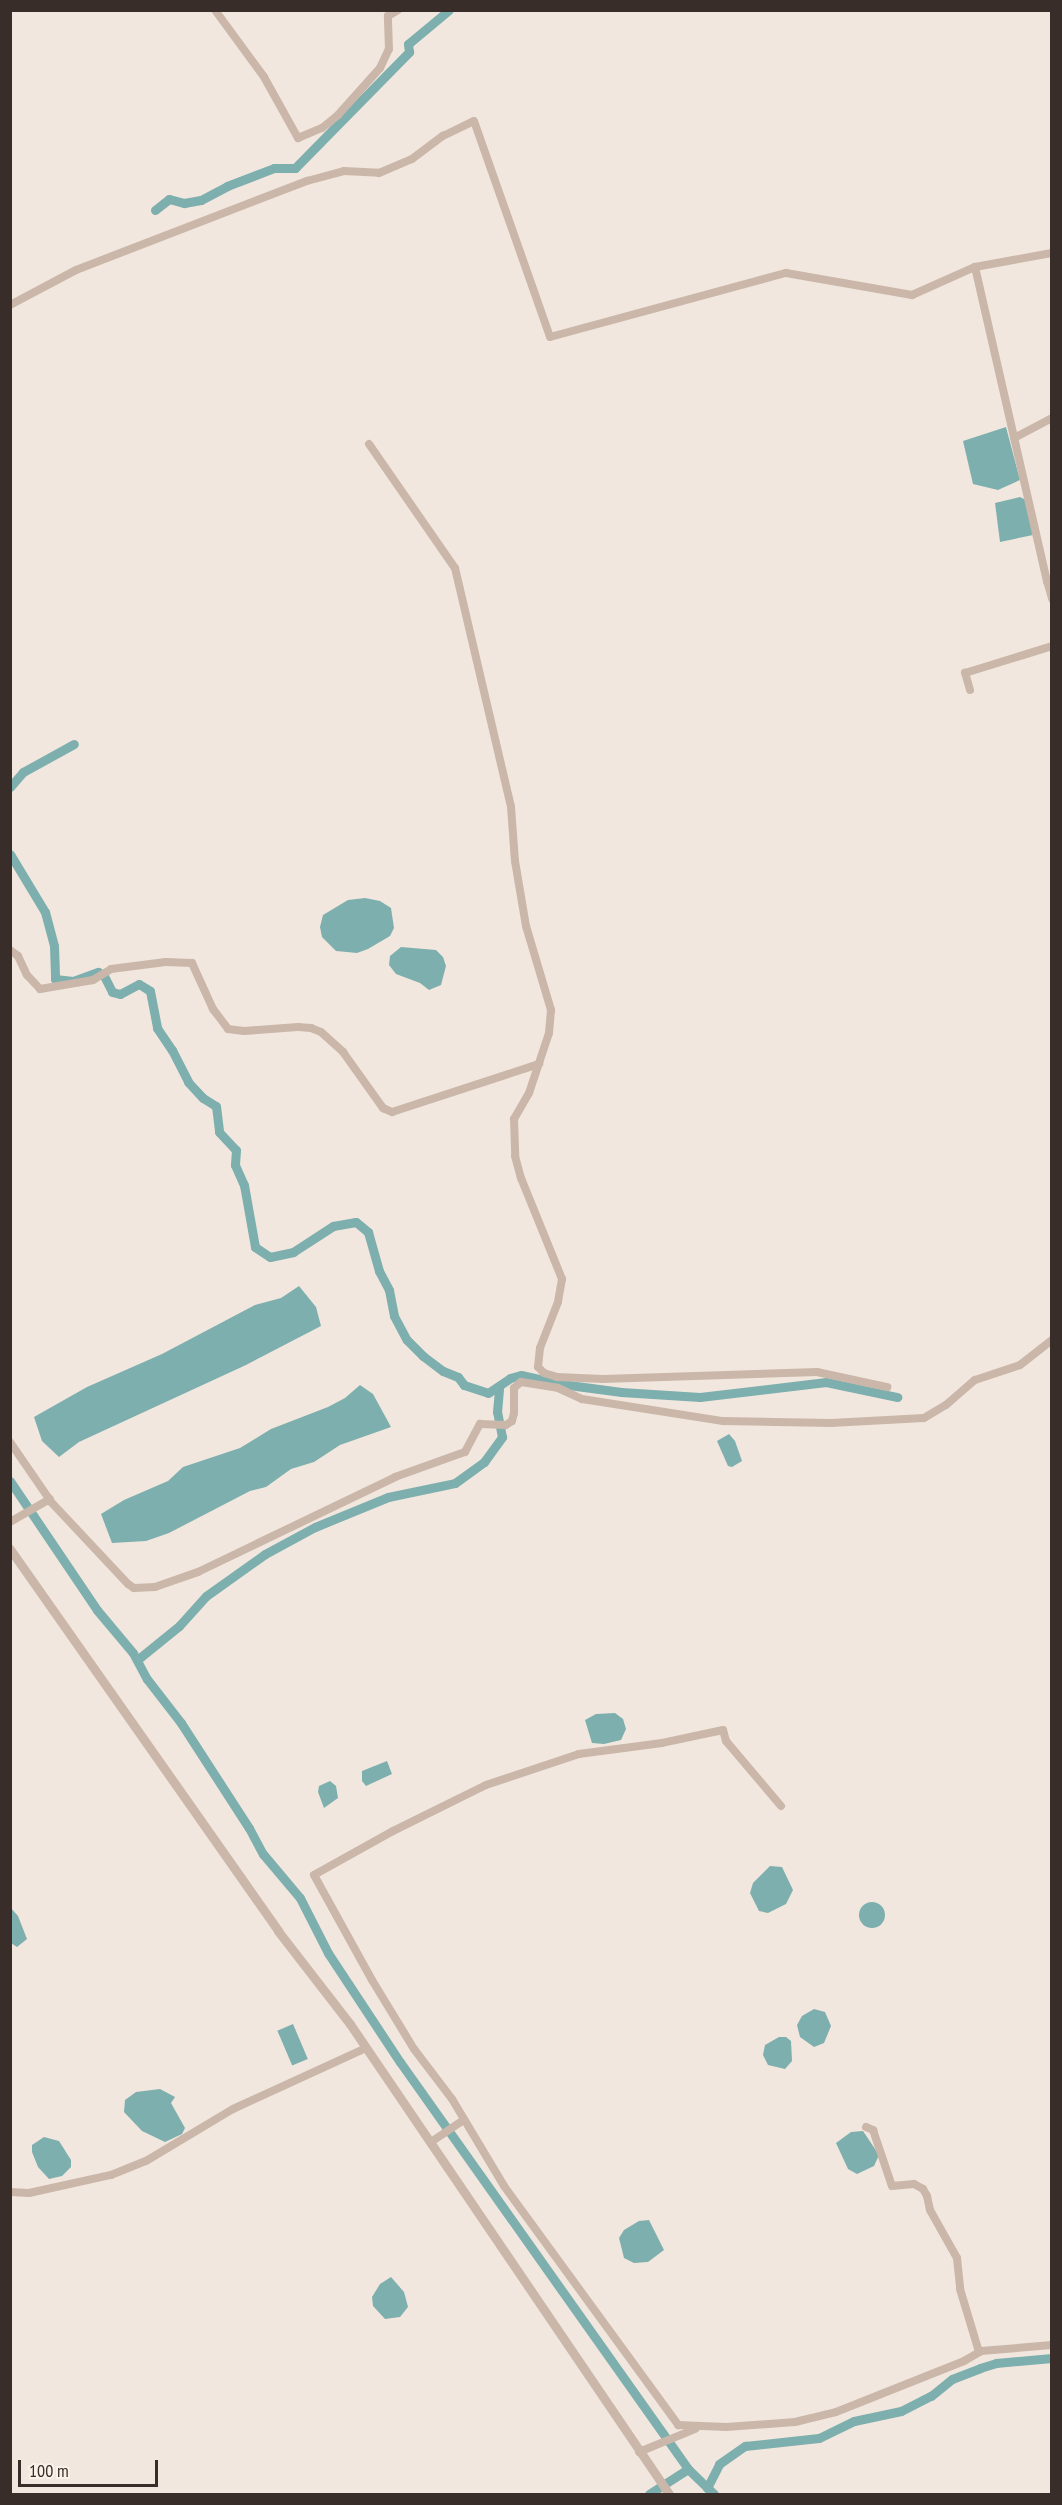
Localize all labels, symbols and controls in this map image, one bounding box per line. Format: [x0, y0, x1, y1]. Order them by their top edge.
scale bar [21, 2448, 160, 2486]
text: 100 m [29, 2459, 69, 2482]

